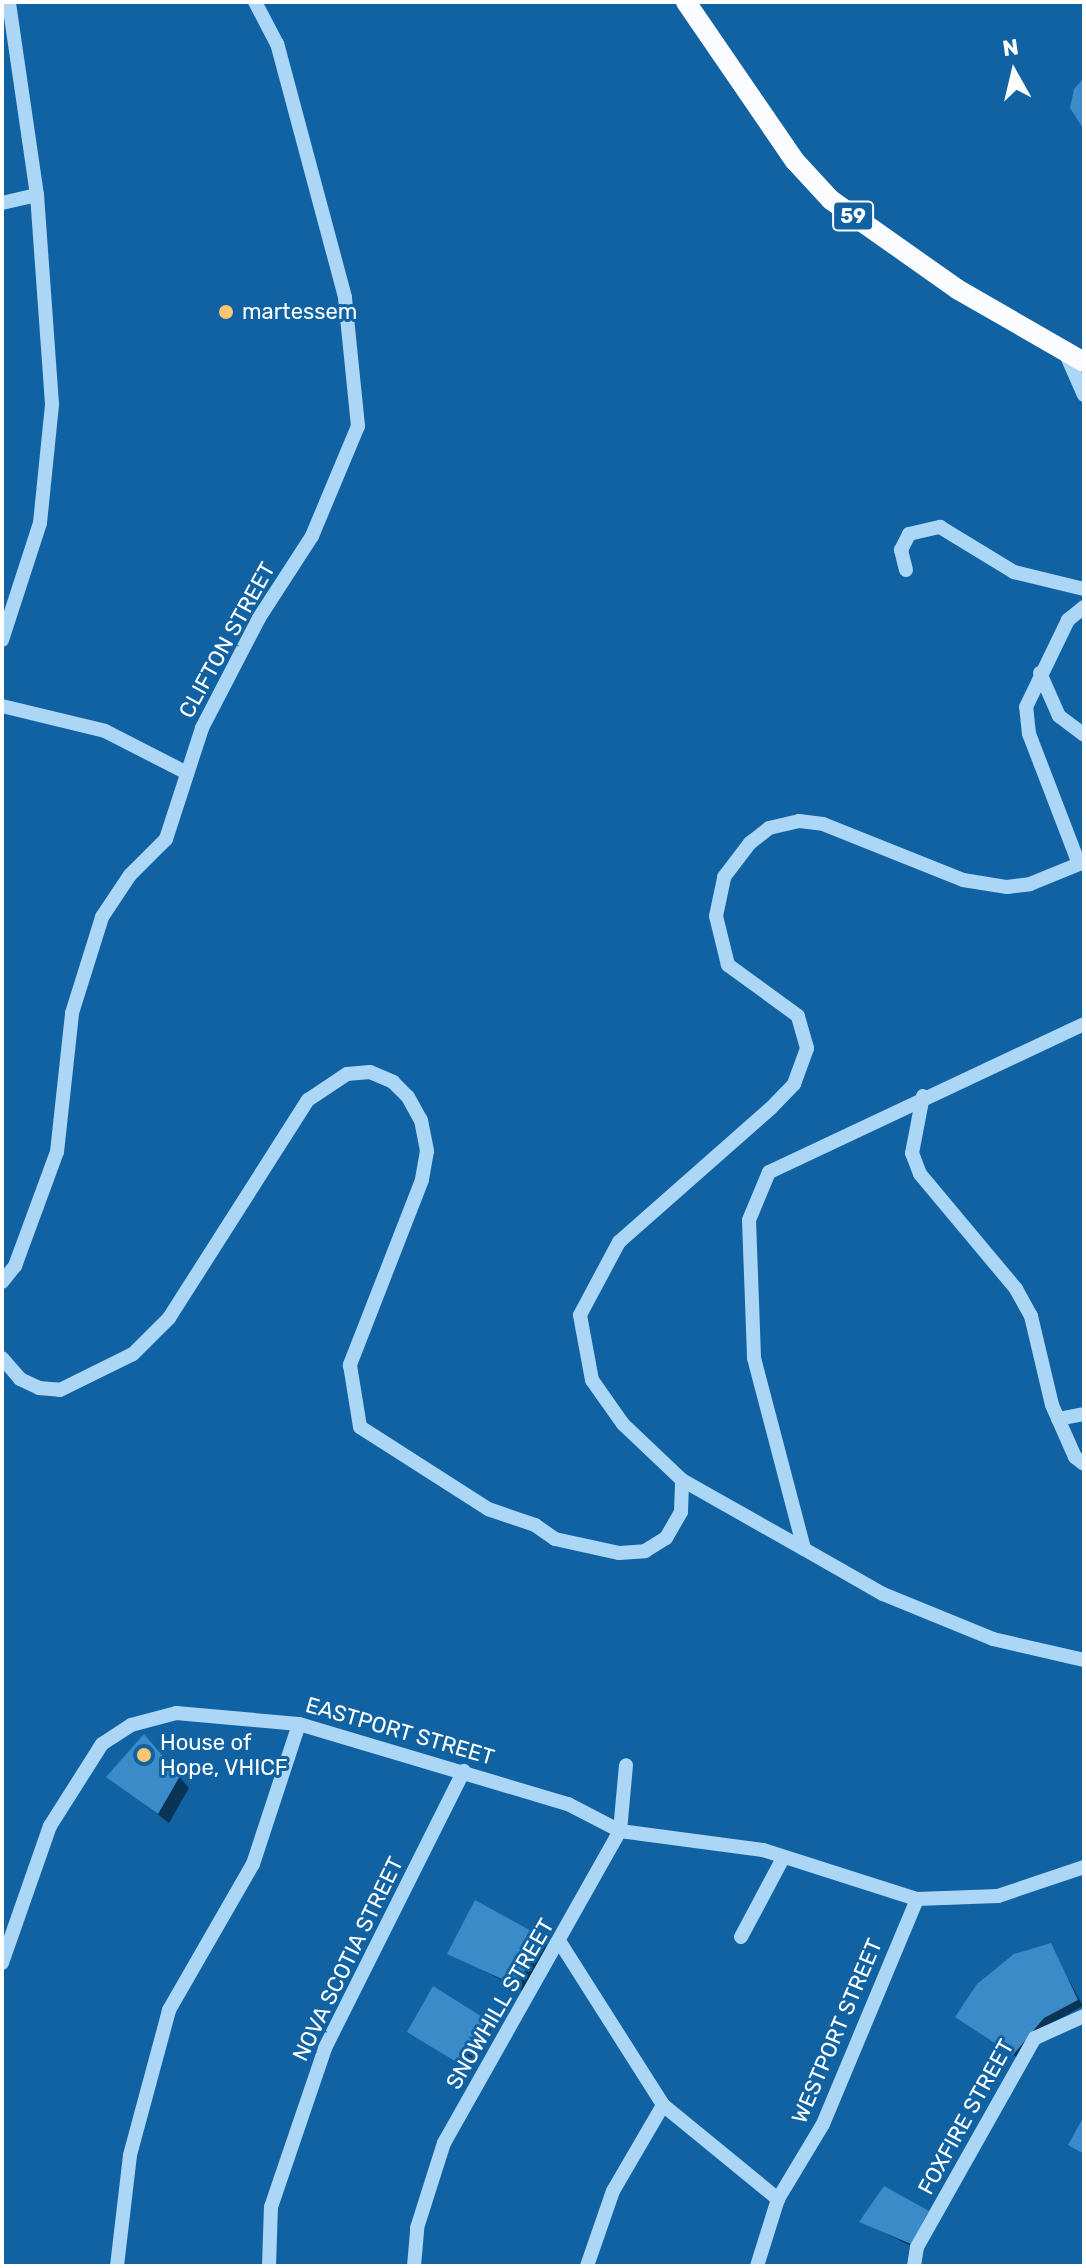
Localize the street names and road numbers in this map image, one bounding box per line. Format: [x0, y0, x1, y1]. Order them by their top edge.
road number: 59 [831, 200, 875, 232]
street label: CLIFTON STREET [173, 558, 281, 722]
street label: EASTPORT STREET [302, 1691, 498, 1771]
street label: NOVA SCOTIA STREET [287, 1852, 409, 2066]
street label: SNOWHILL STREET [440, 1914, 560, 2094]
street label: WESTPORT STREET [786, 1934, 888, 2128]
street label: FOXFIRE STREET [912, 2035, 1020, 2199]

